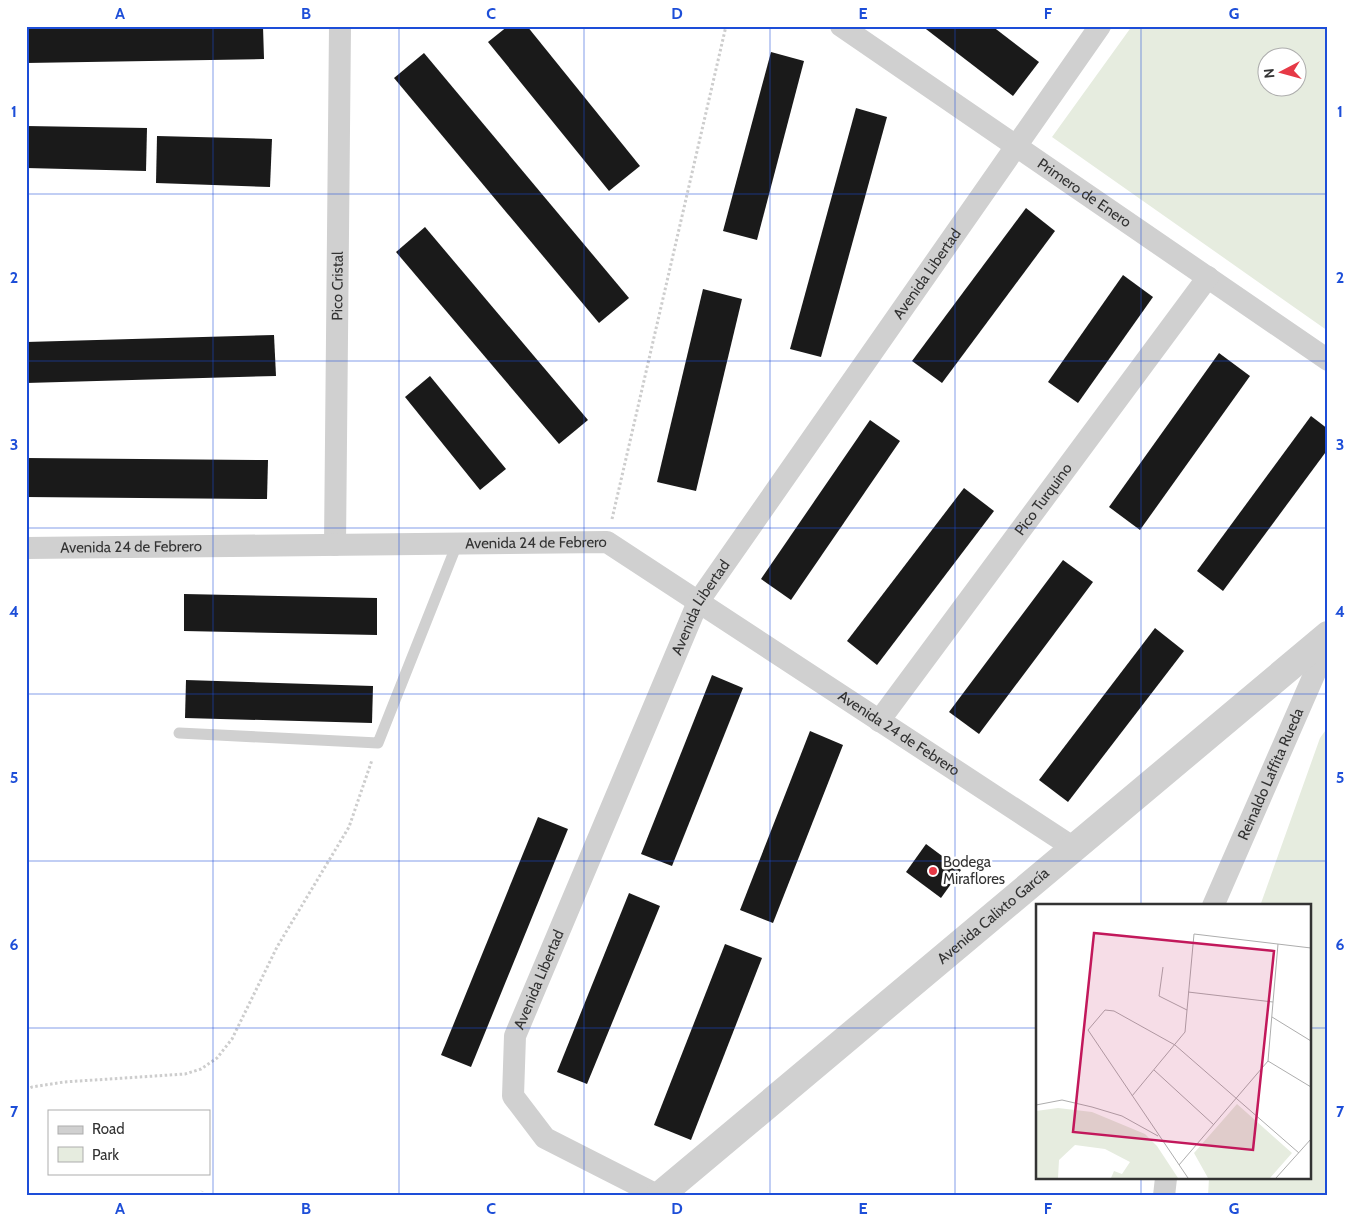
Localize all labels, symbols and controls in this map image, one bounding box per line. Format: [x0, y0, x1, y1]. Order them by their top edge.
text: A [115, 4, 125, 23]
text: B [301, 4, 311, 23]
text: C [486, 4, 496, 23]
text: D [671, 4, 683, 23]
text: E [858, 4, 868, 23]
text: F [1044, 4, 1053, 23]
text: G [1229, 4, 1239, 23]
north arrow [1256, 48, 1306, 98]
text: N [1260, 67, 1279, 79]
text: 1 [11, 102, 17, 121]
text: 1 [1337, 102, 1343, 121]
street label: Primero de Enero [1034, 154, 1135, 231]
street label: Avenida Libertad [889, 225, 965, 322]
street label: Pico Cristal [328, 251, 347, 321]
text: 2 [10, 268, 18, 287]
text: 2 [1336, 268, 1344, 287]
text: 3 [10, 435, 18, 454]
text: 3 [1336, 435, 1344, 454]
street label: Pico Turquino [1011, 460, 1076, 539]
street label: Avenida 24 de Febrero [465, 533, 607, 552]
street label: Avenida 24 de Febrero [60, 537, 202, 557]
street label: Avenida Libertad [668, 556, 734, 658]
text: 4 [9, 602, 19, 621]
text: 4 [1335, 602, 1345, 621]
street label: Avenida 24 de Febrero [835, 687, 963, 780]
street label: Reinaldo Laffita Rueda [1234, 705, 1308, 843]
text: 5 [10, 768, 18, 787]
text: 5 [1336, 768, 1344, 787]
place label: Bodega Miraflores [943, 853, 1005, 888]
street label: Avenida Calixto García [934, 863, 1053, 968]
marker: Bodega Miraflores [927, 865, 939, 877]
inset map [1036, 904, 1312, 1180]
street label: Avenida Libertad [510, 927, 568, 1032]
text: 6 [10, 935, 19, 954]
text: 6 [1336, 935, 1345, 954]
text: 7 [10, 1102, 19, 1121]
text: 7 [1336, 1102, 1345, 1121]
legend [48, 1110, 210, 1174]
text: Road [92, 1120, 125, 1138]
text: Park [92, 1146, 119, 1164]
text: A [115, 1199, 125, 1218]
text: B [301, 1199, 311, 1218]
text: C [486, 1199, 496, 1218]
text: D [671, 1199, 683, 1218]
text: E [858, 1199, 868, 1218]
text: F [1044, 1199, 1053, 1218]
text: G [1229, 1199, 1239, 1218]

